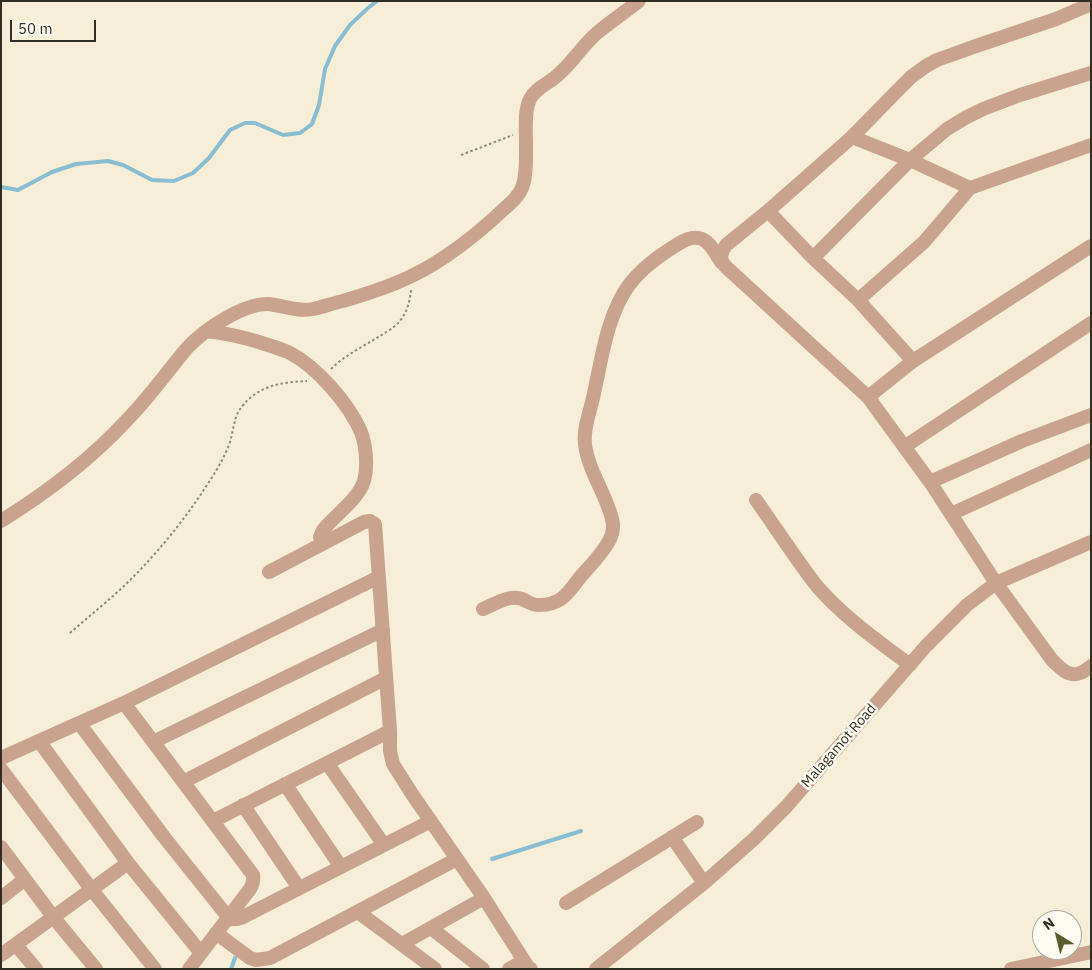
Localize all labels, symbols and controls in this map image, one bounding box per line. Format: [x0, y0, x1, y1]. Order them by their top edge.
scale bar [12, 10, 99, 42]
text: 50 m [18, 19, 53, 38]
street label: Malagamot Road [798, 701, 880, 791]
north arrow [1032, 910, 1082, 960]
text: N [1039, 913, 1058, 934]

